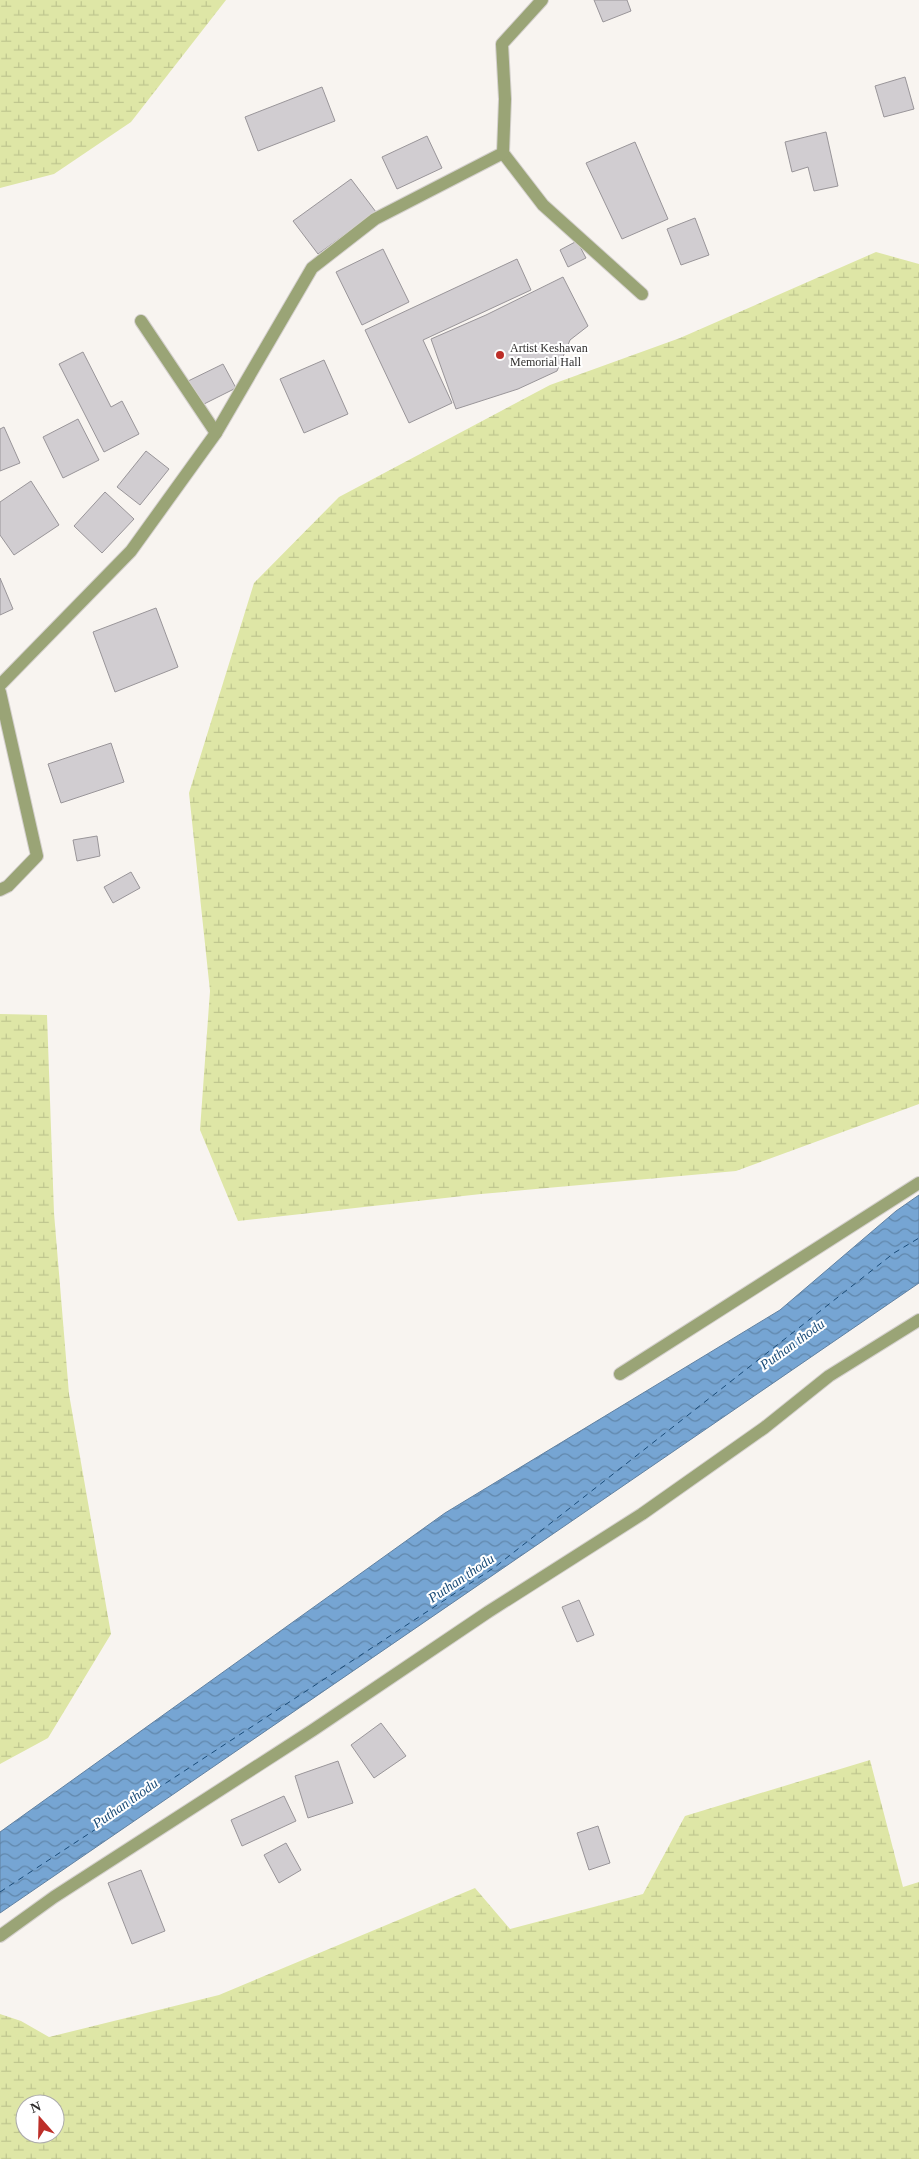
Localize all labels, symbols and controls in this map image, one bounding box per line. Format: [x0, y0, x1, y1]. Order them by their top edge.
place label: Artist Keshavan Memorial Hall [510, 341, 588, 369]
marker: Artist Keshavan Memorial Hall [494, 349, 506, 361]
water label: Puthan thodu [756, 1316, 827, 1373]
water label: Puthan thodu [425, 1551, 497, 1606]
water label: Puthan thodu [89, 1776, 161, 1832]
north arrow [15, 2094, 65, 2144]
text: N [28, 2098, 43, 2116]

